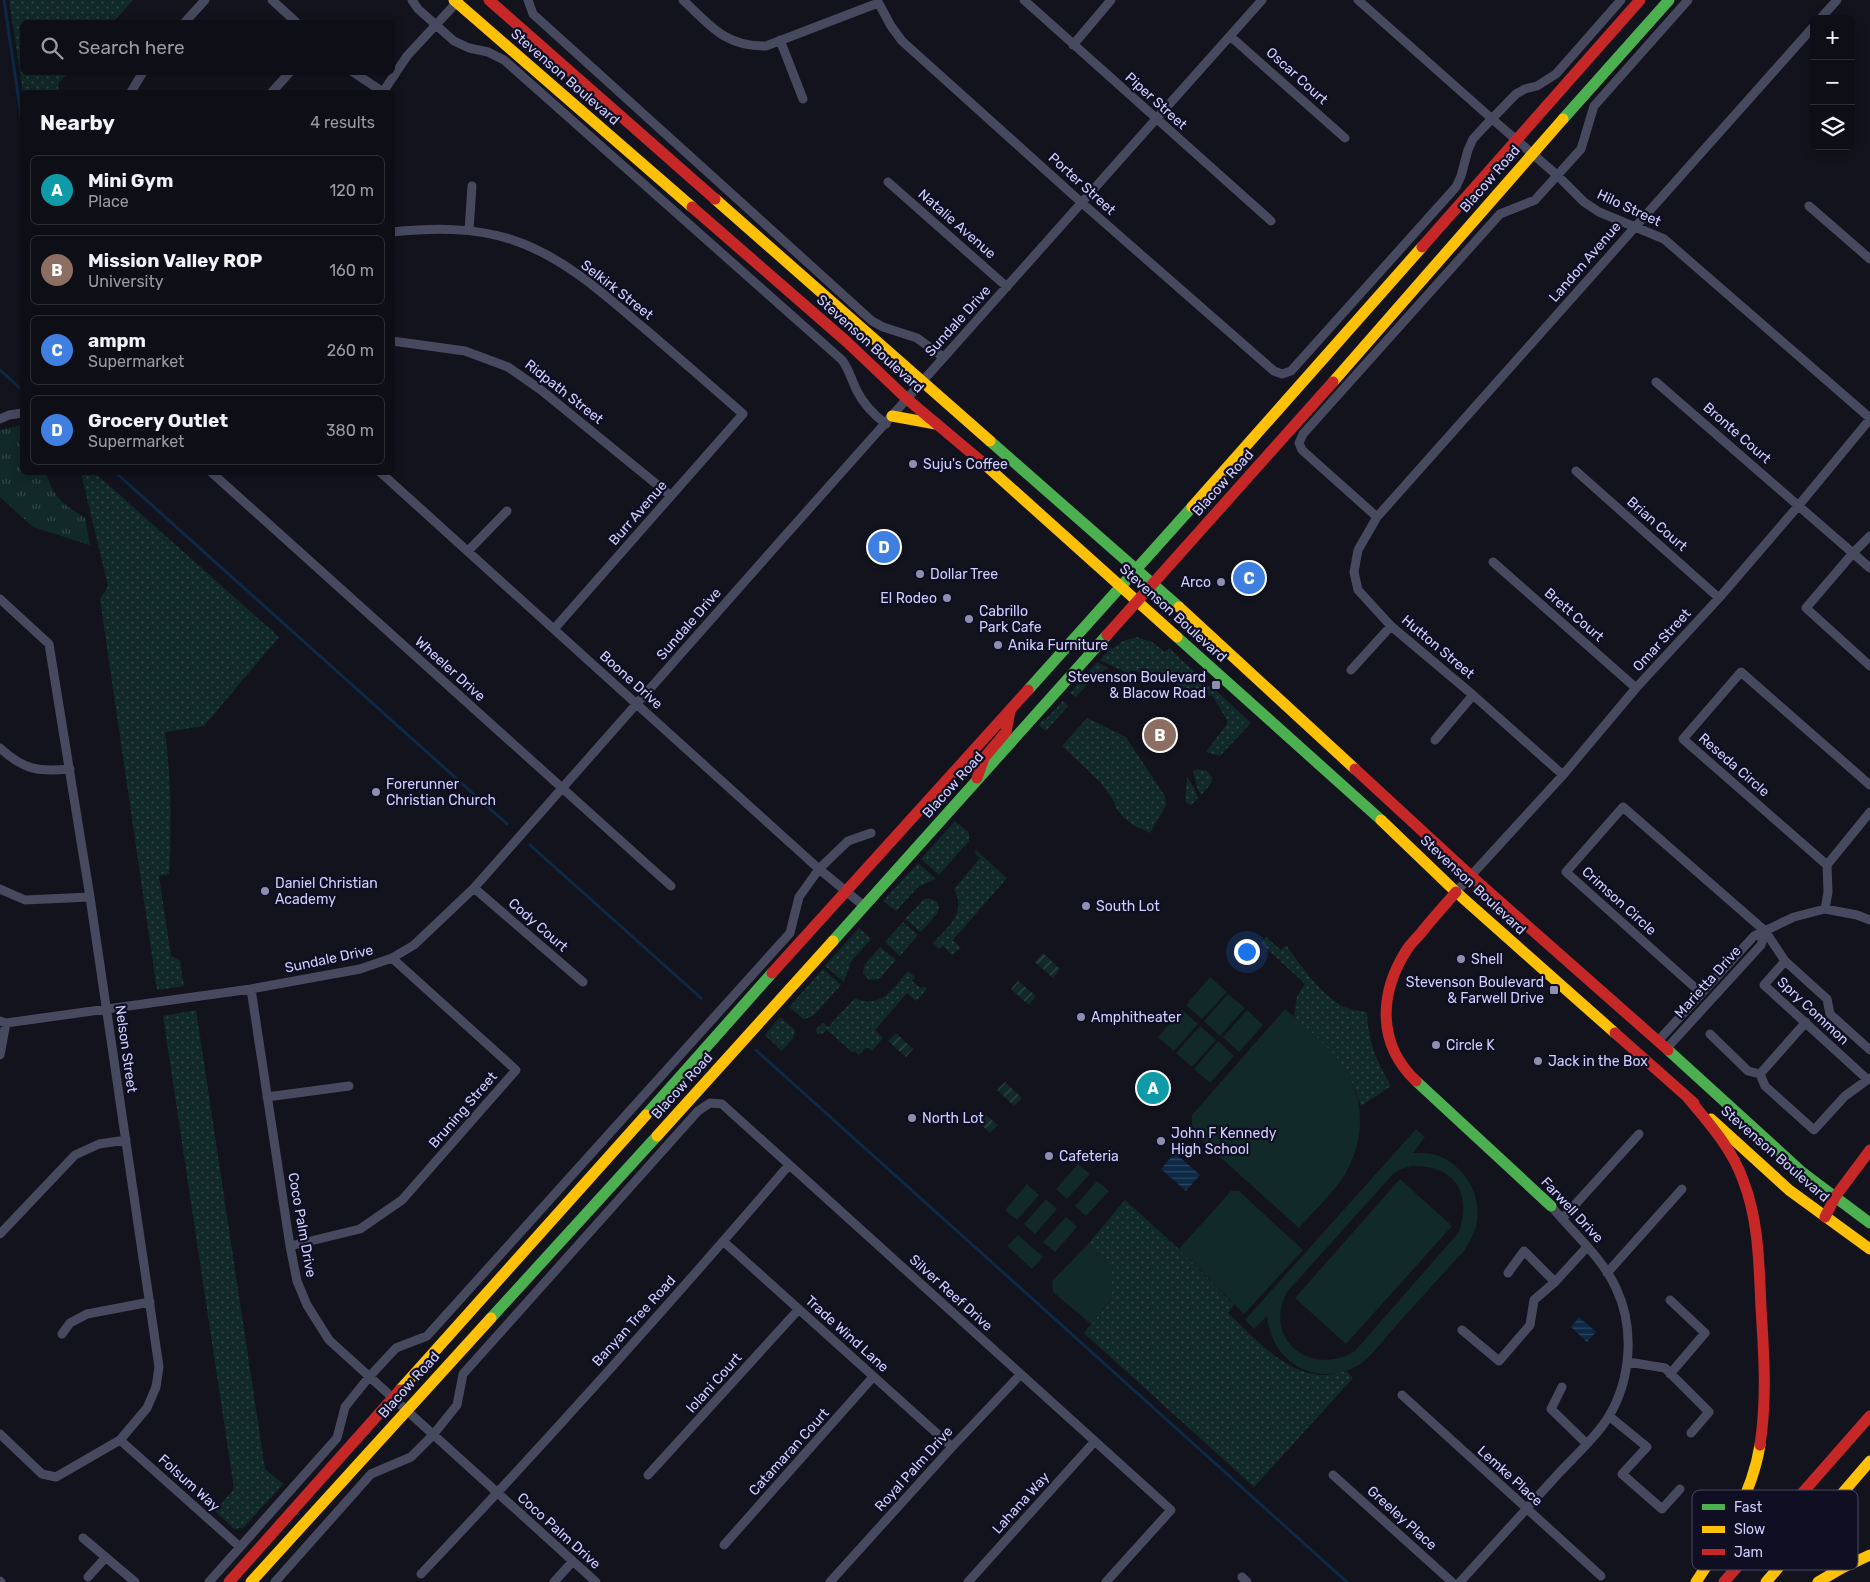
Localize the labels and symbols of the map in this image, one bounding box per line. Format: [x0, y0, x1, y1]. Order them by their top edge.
street label: Stevenson Boulevard [507, 25, 623, 129]
street label: Oscar Court [1263, 44, 1332, 108]
street label: Piper Street [1122, 69, 1191, 134]
street label: Blacow Road [1456, 142, 1524, 216]
street label: Porter Street [1045, 149, 1119, 219]
street label: Natalie Avenue [915, 186, 999, 262]
street label: Hilo Street [1594, 186, 1664, 230]
street label: Landon Avenue [1545, 218, 1625, 306]
street label: Selkirk Street [578, 257, 657, 324]
street label: Sundale Drive [922, 282, 995, 360]
street label: Stevenson Boulevard [813, 291, 927, 397]
street label: Ridpath Street [521, 356, 607, 428]
street label: Bronte Court [1700, 399, 1775, 467]
street label: Blacow Road [1189, 446, 1257, 520]
place label: Suju's Coffee [923, 456, 1008, 473]
marker: Suju's Coffee [907, 458, 919, 470]
street label: Burr Avenue [605, 477, 671, 549]
street label: Brian Court [1623, 493, 1691, 555]
pin: D [868, 528, 900, 566]
pin: C [1233, 559, 1265, 597]
street label: Stevenson Boulevard [1116, 560, 1230, 666]
place label: Dollar Tree [930, 566, 998, 583]
marker: Dollar Tree [914, 568, 926, 580]
place label: Arco [1181, 574, 1211, 591]
marker: Arco [1215, 576, 1227, 588]
street label: Sundale Drive [653, 584, 725, 664]
street label: Brett Court [1541, 585, 1608, 646]
place label: El Rodeo [880, 590, 937, 607]
marker: El Rodeo [941, 592, 953, 604]
place label: Cabrillo Park Cafe [979, 603, 1042, 636]
street label: Omar Street [1629, 605, 1695, 675]
street label: Hutton Street [1398, 612, 1478, 683]
marker: Cabrillo Park Cafe [963, 613, 975, 625]
street label: Wheeler Drive [411, 633, 489, 705]
place label: Anika Furniture [1008, 637, 1108, 654]
marker: Anika Furniture [992, 639, 1004, 651]
street label: Boone Drive [596, 647, 666, 713]
place label: Stevenson Boulevard & Blacow Road [1068, 669, 1206, 702]
marker: Stevenson Boulevard & Blacow Road [1210, 679, 1222, 691]
pin: B [1144, 716, 1176, 754]
street label: Reseda Circle [1695, 730, 1773, 800]
street label: Blacow Road [919, 748, 987, 822]
place label: Forerunner Christian Church [386, 776, 496, 809]
marker: Forerunner Christian Church [370, 786, 382, 798]
street label: Stevenson Boulevard [1417, 832, 1529, 938]
street label: Crimson Circle [1578, 863, 1660, 939]
place label: Daniel Christian Academy [275, 875, 378, 908]
marker: Daniel Christian Academy [259, 885, 271, 897]
street label: Cody Court [505, 895, 572, 956]
place label: South Lot [1096, 898, 1160, 915]
marker: South Lot [1080, 900, 1092, 912]
your location [1234, 939, 1260, 965]
street label: Sundale Drive [283, 941, 375, 977]
street label: Marietta Drive [1671, 942, 1745, 1022]
place label: Shell [1471, 951, 1503, 968]
marker: Shell [1455, 953, 1467, 965]
street label: Spry Common [1774, 973, 1852, 1049]
place label: Stevenson Boulevard & Farwell Drive [1406, 974, 1544, 1007]
marker: Stevenson Boulevard & Farwell Drive [1548, 984, 1560, 996]
street label: Nelson Street [111, 1004, 141, 1095]
place label: Amphitheater [1091, 1009, 1182, 1026]
marker: Amphitheater [1075, 1011, 1087, 1023]
place label: Circle K [1446, 1037, 1495, 1054]
marker: Circle K [1430, 1039, 1442, 1051]
street label: Blacow Road [648, 1049, 716, 1123]
place label: Jack in the Box [1548, 1053, 1648, 1070]
marker: Jack in the Box [1532, 1055, 1544, 1067]
street label: Bruning Street [425, 1068, 501, 1152]
pin: A [1137, 1069, 1169, 1107]
street label: Stevenson Boulevard [1717, 1102, 1833, 1206]
place label: North Lot [922, 1110, 984, 1127]
marker: North Lot [906, 1112, 918, 1124]
place label: John F Kennedy High School [1171, 1125, 1277, 1158]
marker: John F Kennedy High School [1155, 1135, 1167, 1147]
place label: Cafeteria [1059, 1148, 1119, 1165]
marker: Cafeteria [1043, 1150, 1055, 1162]
street label: Coco Palm Drive [284, 1171, 320, 1279]
street label: Farwell Drive [1537, 1174, 1607, 1246]
street label: Silver Reef Drive [906, 1251, 996, 1335]
street label: Banyan Tree Road [589, 1272, 679, 1370]
street label: Trade Wind Lane [802, 1292, 892, 1376]
street label: Blacow Road [375, 1348, 443, 1422]
street label: Iolani Court [683, 1349, 746, 1417]
street label: Catamaran Court [745, 1404, 833, 1499]
street label: Royal Palm Drive [871, 1423, 957, 1515]
street label: Lemke Place [1474, 1442, 1546, 1510]
street label: Folsum Way [155, 1451, 223, 1515]
street label: Lahana Way [989, 1468, 1053, 1537]
street label: Greeley Place [1364, 1482, 1440, 1554]
street label: Coco Palm Drive [514, 1489, 604, 1573]
legend [1692, 1490, 1858, 1570]
text: Fast [1734, 1499, 1763, 1516]
text: Slow [1734, 1521, 1765, 1538]
text: Jam [1734, 1544, 1763, 1561]

